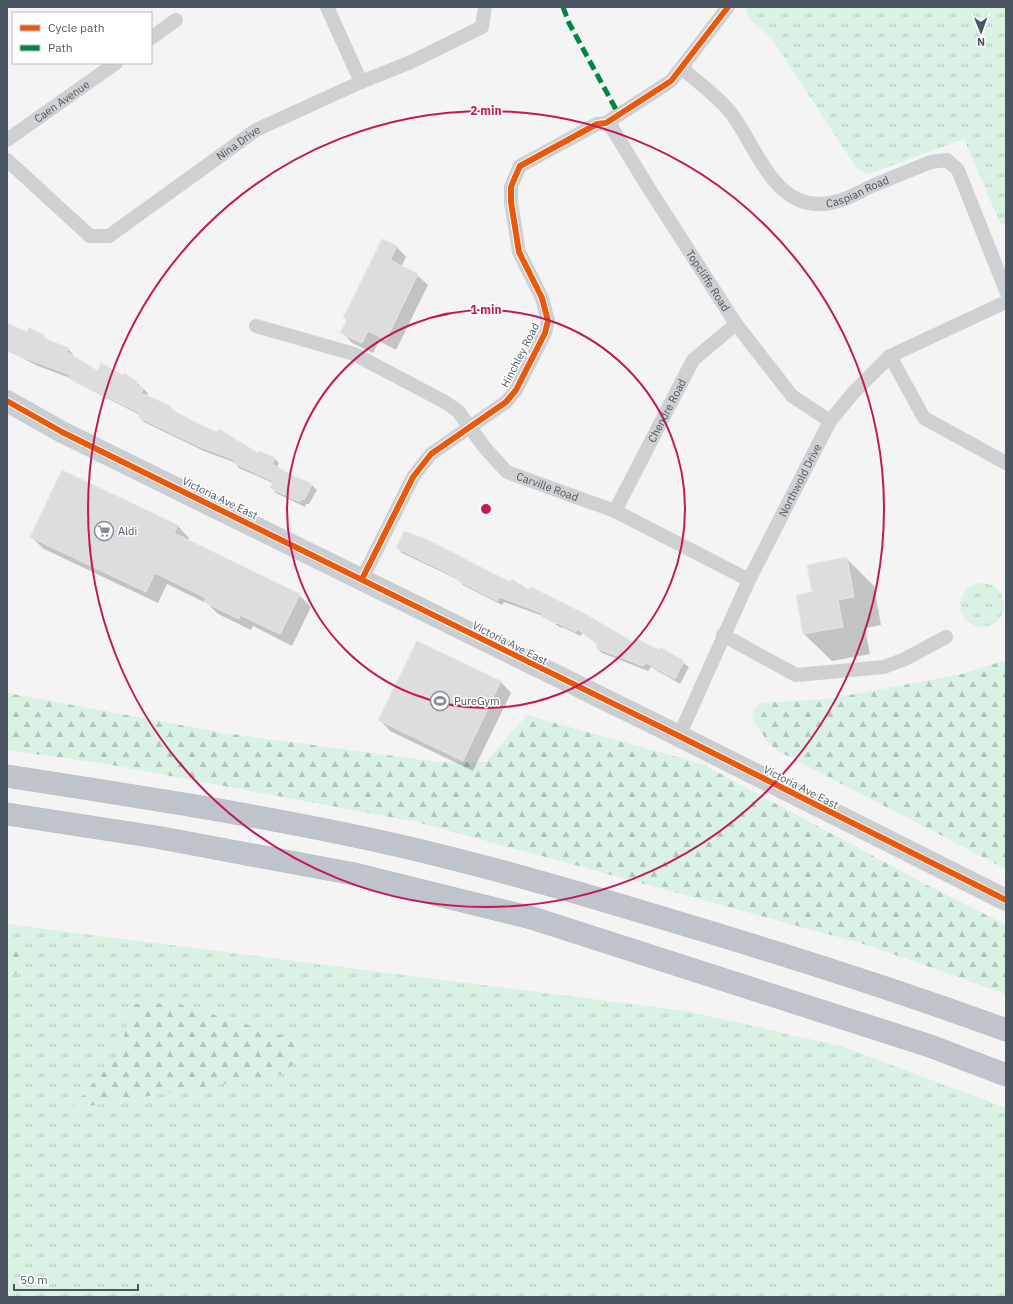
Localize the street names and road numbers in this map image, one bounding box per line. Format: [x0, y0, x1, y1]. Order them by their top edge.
street label: Caen Avenue [31, 77, 92, 126]
street label: Nina Drive [214, 122, 262, 163]
street label: Caspian Road [825, 173, 891, 211]
street label: Topcliffe Road [683, 247, 733, 314]
street label: Hinchley Road [498, 320, 542, 390]
street label: Chendre Road [645, 376, 689, 445]
street label: Northwold Drive [775, 441, 824, 519]
street label: Carville Road [515, 469, 580, 504]
street label: Victoria Ave East [180, 474, 260, 522]
street label: Victoria Ave East [470, 618, 550, 668]
street label: Victoria Ave East [761, 762, 841, 812]

